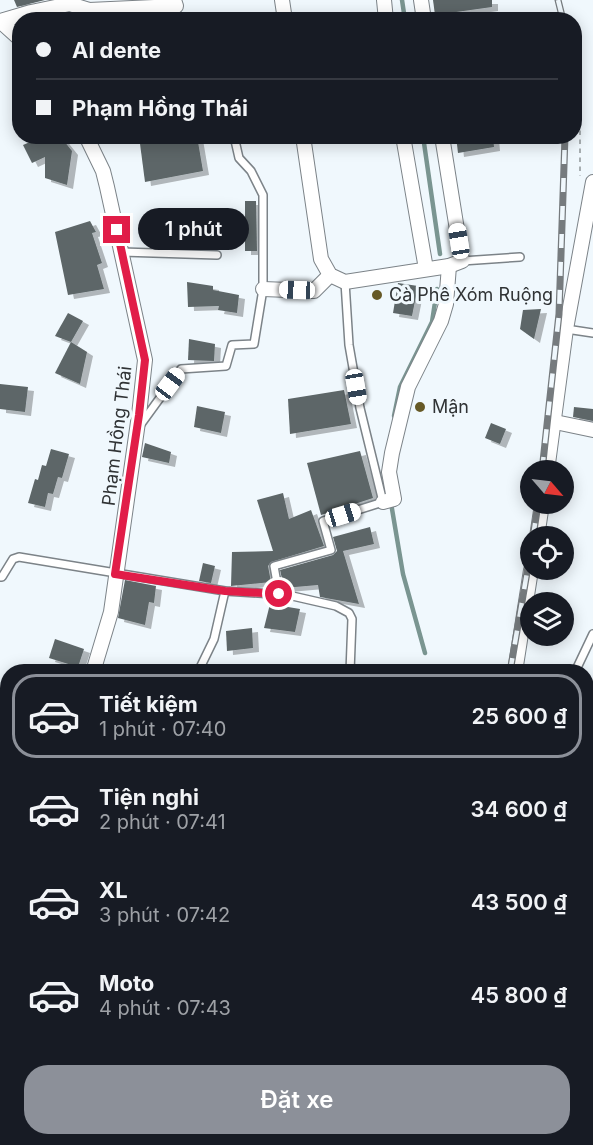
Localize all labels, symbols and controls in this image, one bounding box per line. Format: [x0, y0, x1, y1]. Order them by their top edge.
text: Al dente [72, 37, 161, 63]
text: Phạm Hồng Thái [72, 95, 248, 121]
callout: 1 phút [138, 209, 249, 251]
route end [103, 216, 130, 243]
text: 1 phút [165, 217, 222, 241]
car [447, 222, 471, 260]
car [279, 280, 315, 300]
place label: Cà Phê Xóm Ruộng [389, 284, 553, 305]
marker: Cà Phê Xóm Ruộng [370, 288, 384, 302]
car [152, 364, 188, 404]
street label: Phạm Hồng Thái [98, 365, 136, 507]
car [344, 368, 368, 406]
place label: Mận [432, 396, 469, 417]
marker: Mận [413, 400, 427, 414]
north arrow [520, 460, 574, 514]
map controls [520, 460, 574, 646]
car [323, 501, 363, 529]
button: locate [520, 526, 574, 580]
route start [265, 580, 292, 607]
button: layers [520, 592, 574, 646]
icon: car [27, 689, 81, 743]
text: Tiết kiệm [99, 691, 198, 717]
text: 25 600 ₫ [472, 703, 567, 729]
text: 1 phút · 07:40 [99, 717, 226, 741]
icon: car [27, 782, 81, 836]
text: Tiện nghi [99, 784, 199, 810]
text: 34 600 ₫ [470, 796, 567, 822]
text: 2 phút · 07:41 [99, 810, 226, 834]
icon: car [27, 875, 81, 929]
text: XL [99, 877, 128, 903]
text: 43 500 ₫ [471, 889, 567, 915]
text: 3 phút · 07:42 [99, 903, 230, 927]
icon: car [27, 968, 81, 1022]
text: Moto [99, 970, 154, 996]
text: 45 800 ₫ [471, 982, 567, 1008]
text: 4 phút · 07:43 [99, 996, 231, 1020]
button: Đặt xe [24, 1065, 570, 1134]

